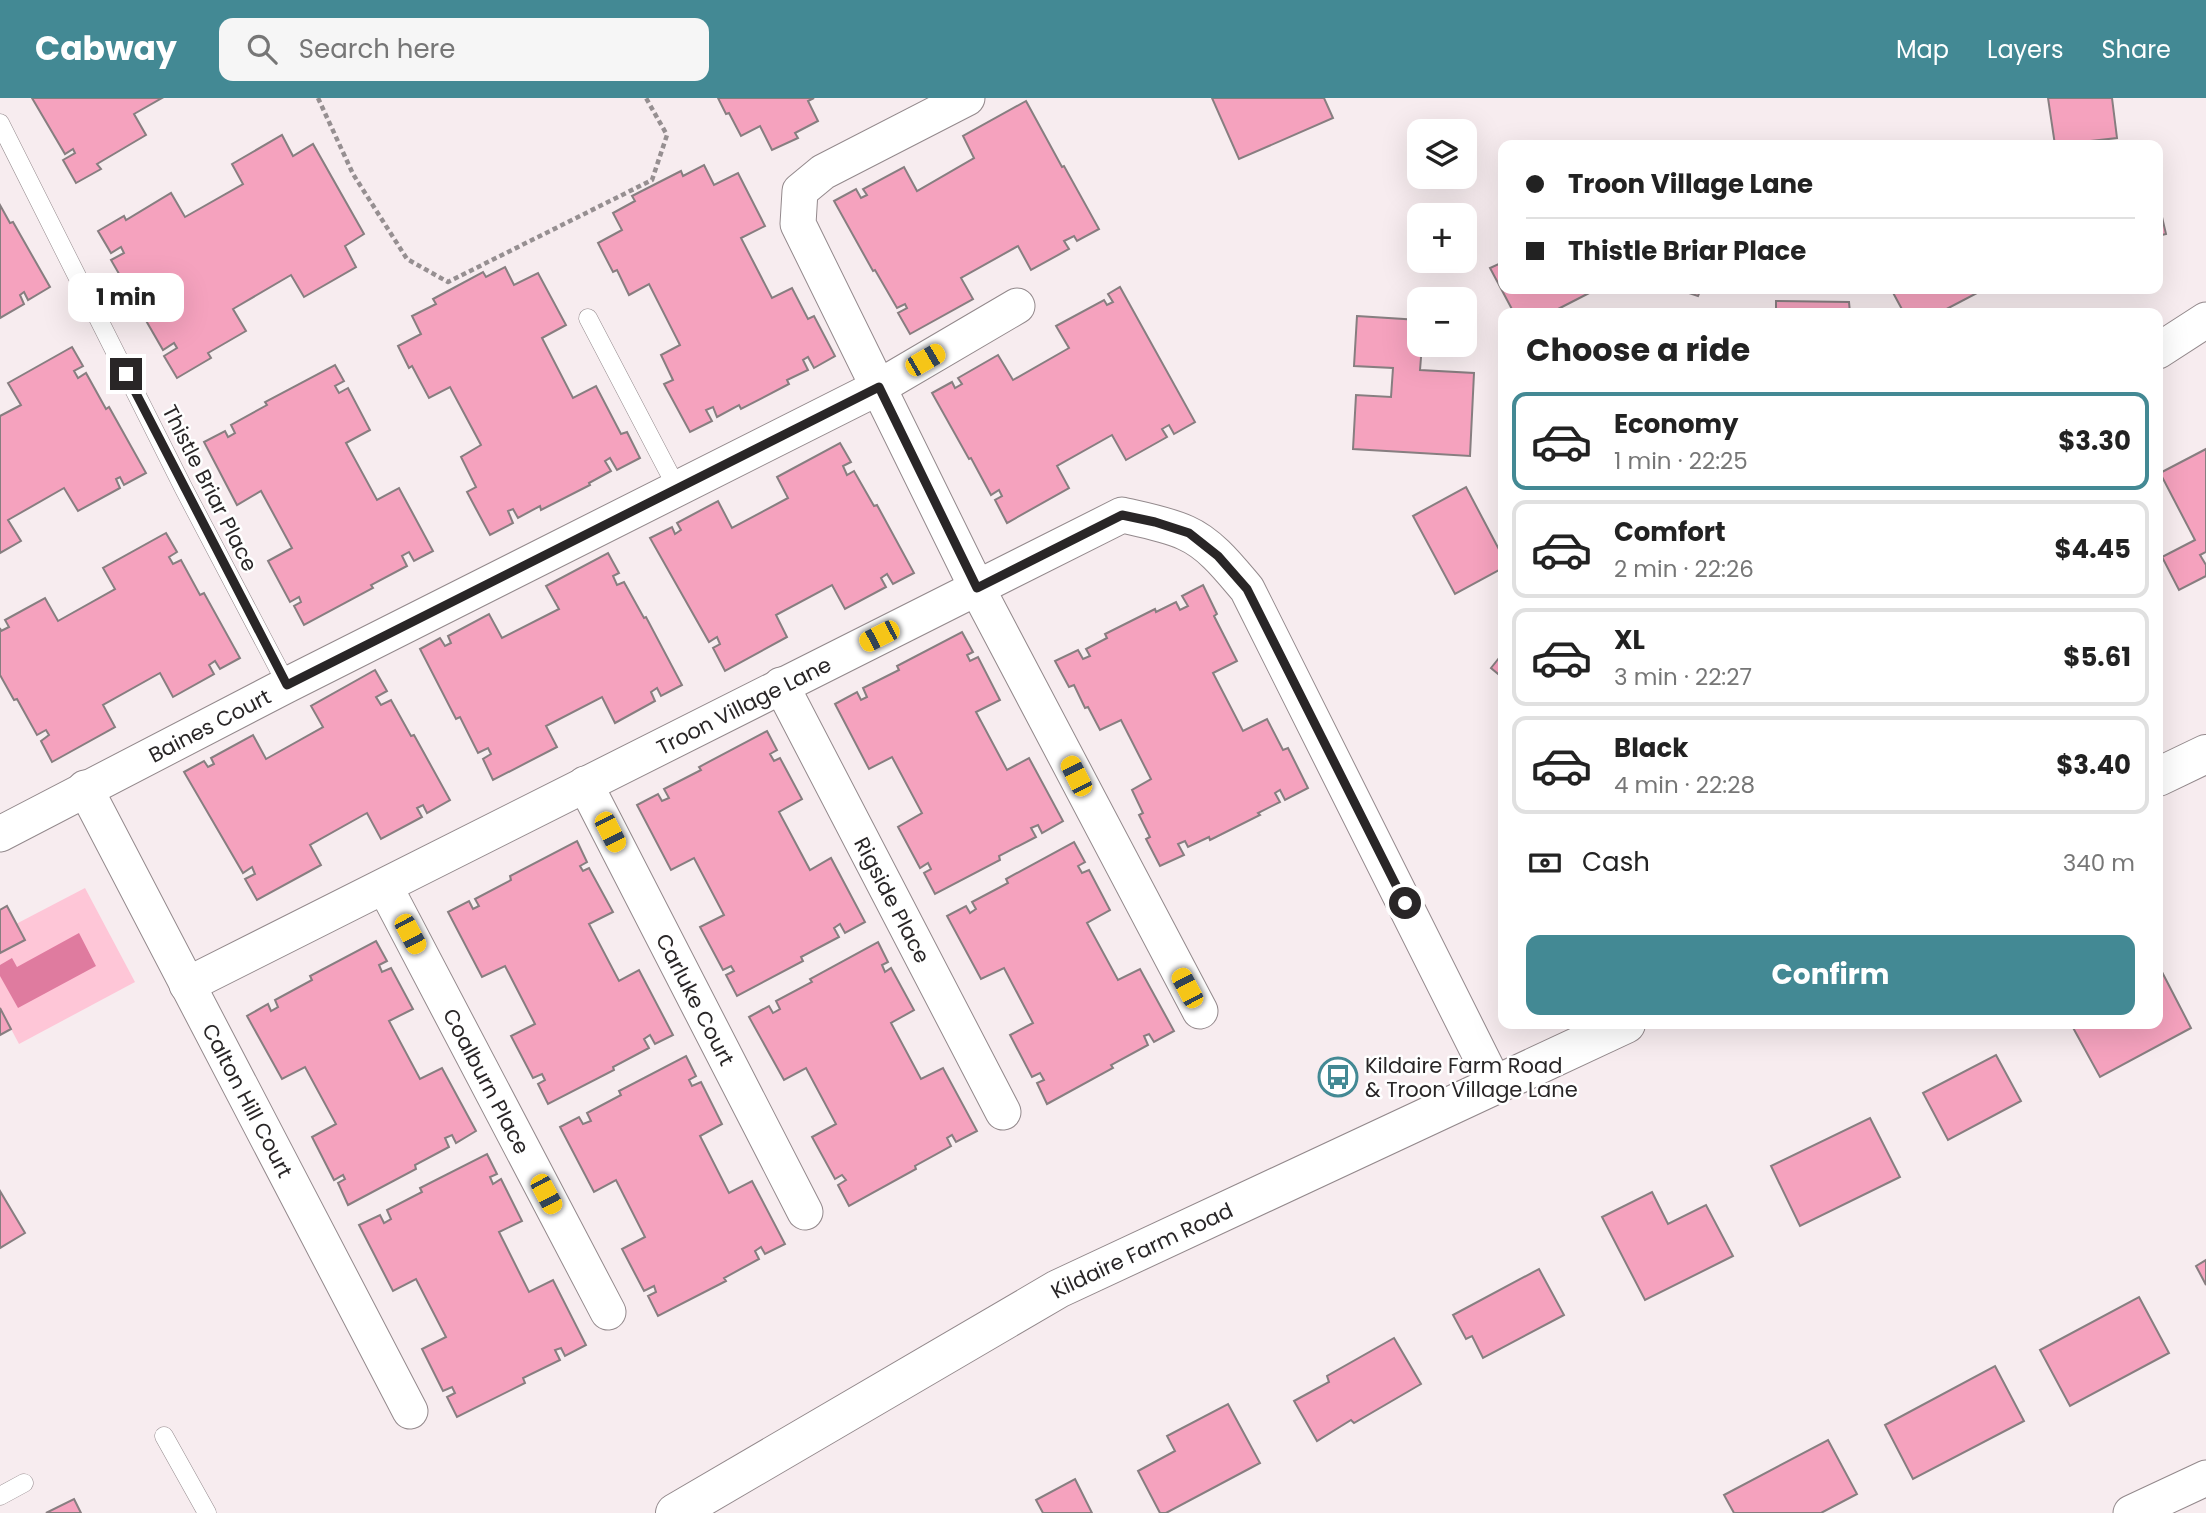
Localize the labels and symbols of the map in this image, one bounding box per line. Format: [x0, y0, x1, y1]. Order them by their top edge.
callout: 1 min [68, 272, 184, 322]
car [902, 340, 949, 380]
route end [110, 358, 142, 390]
street label: Thistle Briar Place [156, 400, 264, 576]
car [856, 617, 903, 655]
street label: Troon Village Lane [651, 649, 836, 761]
street label: Baines Court [143, 682, 276, 769]
car [1058, 753, 1095, 799]
car [592, 809, 629, 855]
street label: Rigside Place [848, 832, 937, 968]
route start [1389, 887, 1421, 919]
car [391, 911, 430, 957]
street label: Carluke Court [650, 928, 742, 1070]
car [1168, 965, 1207, 1011]
street label: Coalburn Place [437, 1003, 537, 1159]
street label: Calton Hill Court [196, 1018, 300, 1182]
place label: Kildaire Farm Road & Troon Village Lane [1365, 1051, 1578, 1104]
bus stop icon: Kildaire Farm Road & Troon Village Lane [1317, 1056, 1359, 1098]
car [527, 1171, 566, 1217]
street label: Kildaire Farm Road [1045, 1195, 1237, 1305]

